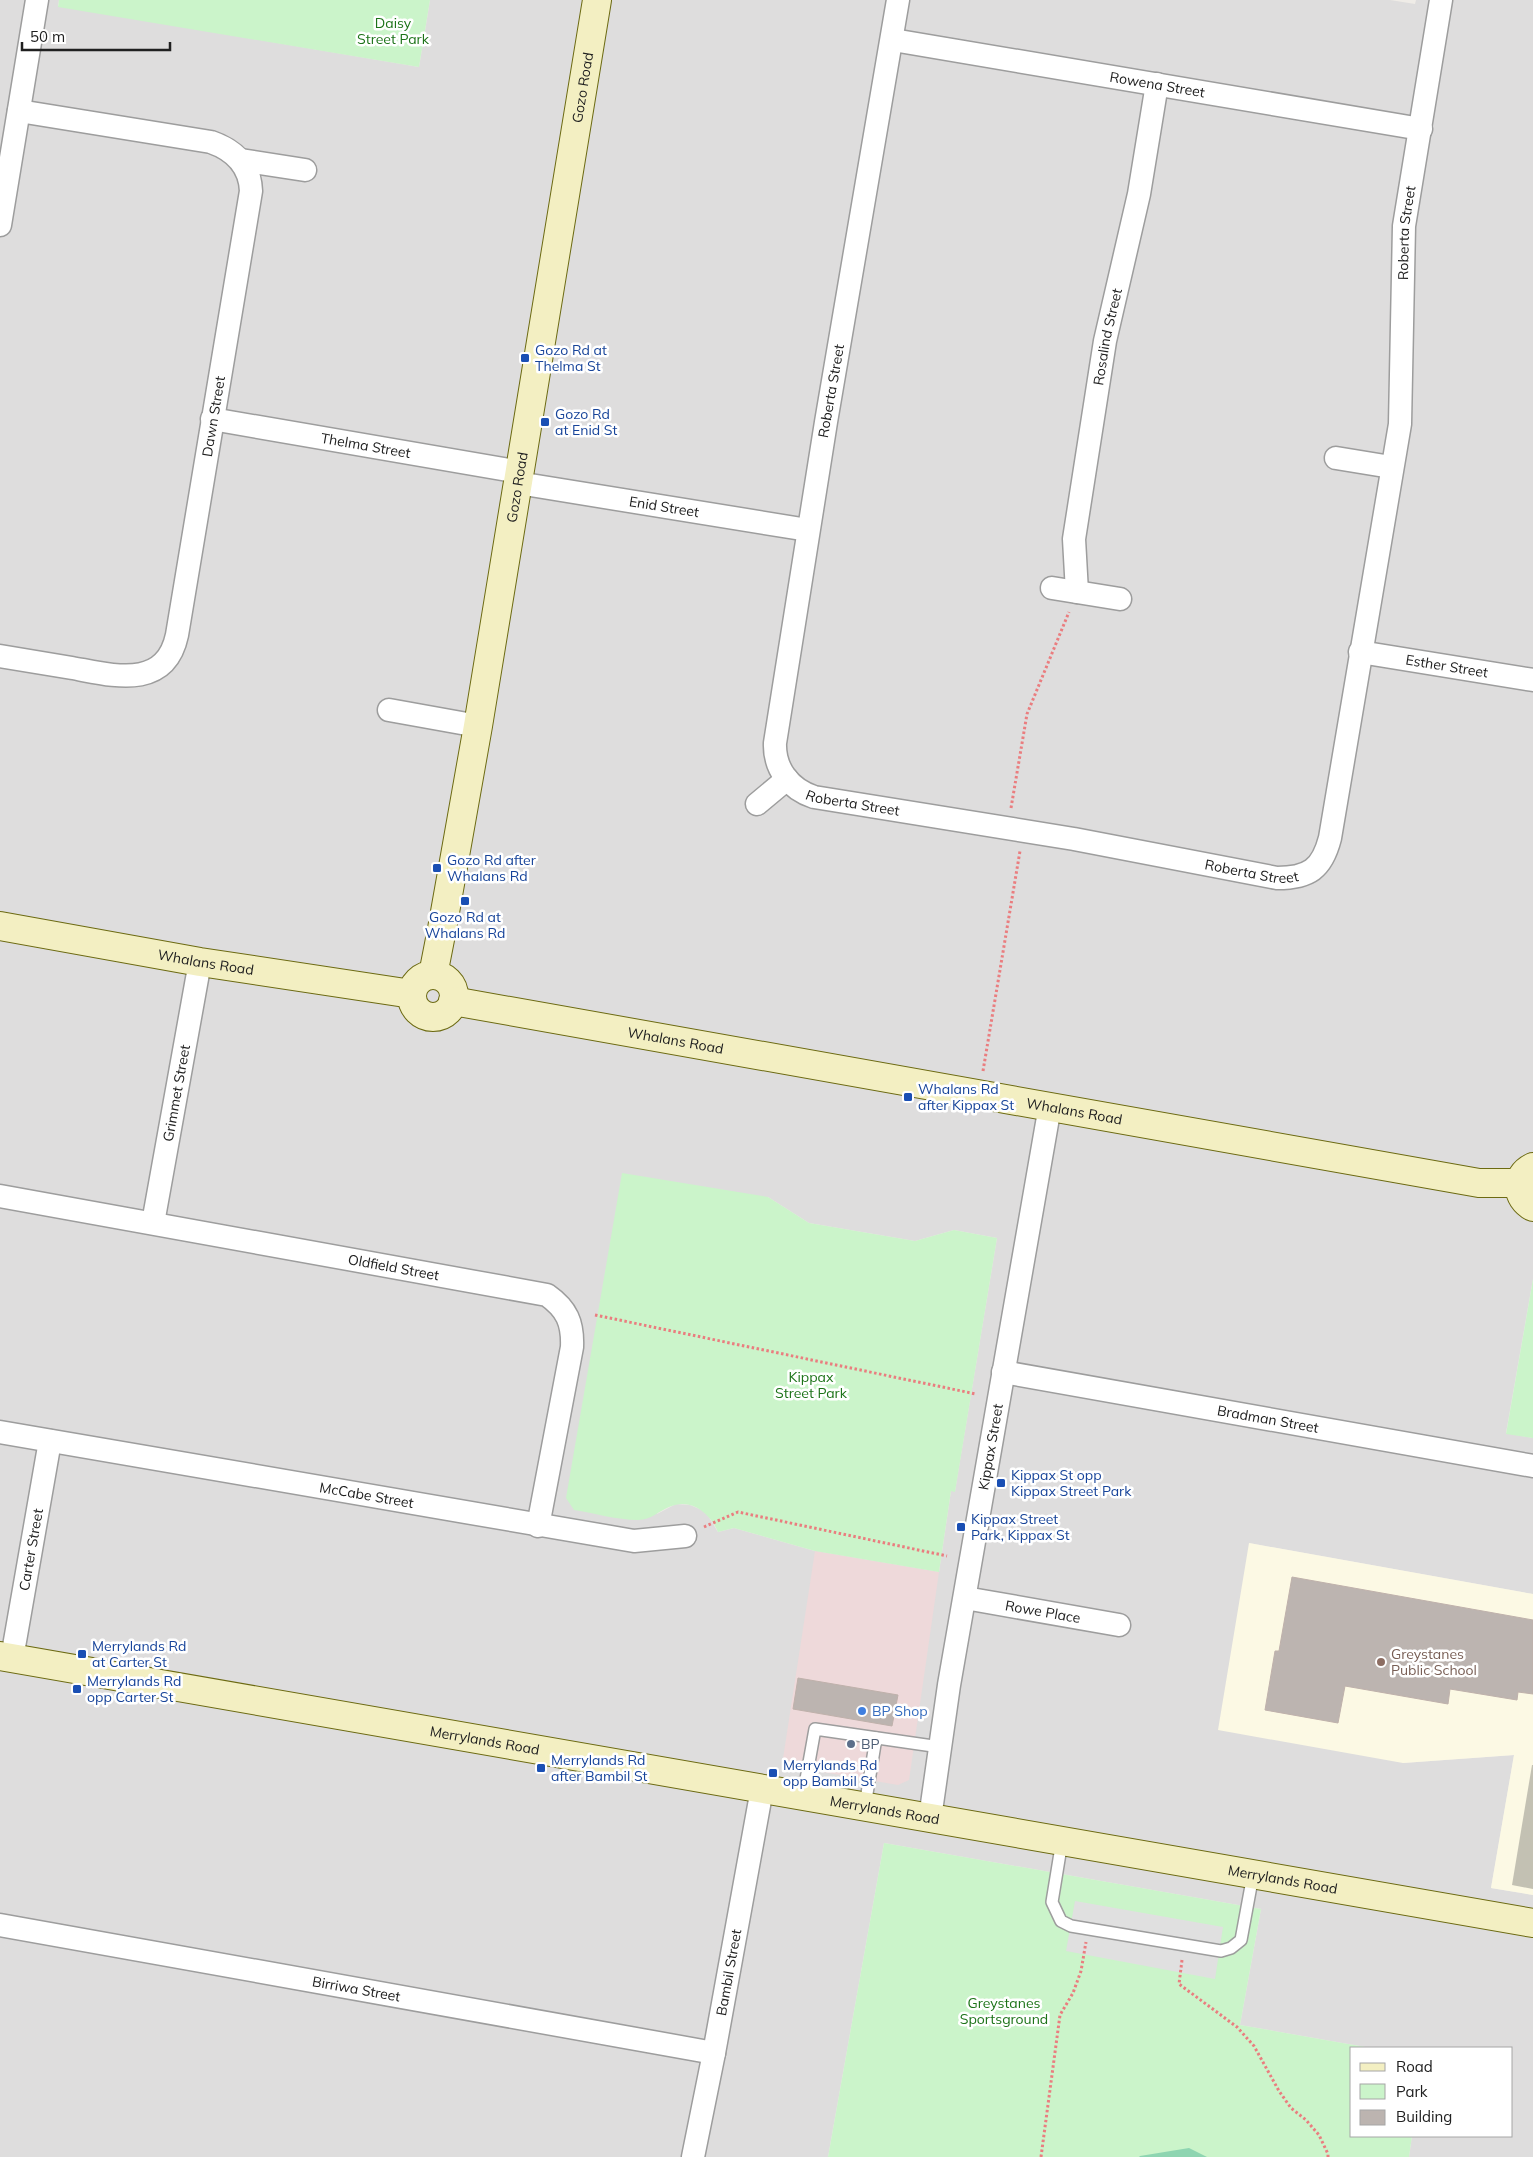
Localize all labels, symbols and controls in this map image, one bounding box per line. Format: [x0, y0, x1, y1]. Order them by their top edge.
park label: Daisy Street Park [357, 14, 430, 48]
scale bar [22, 20, 170, 52]
text: 50 m [30, 27, 65, 46]
street label: Gozo Road [568, 51, 597, 124]
street label: Rowena Street [1108, 68, 1206, 101]
street label: Roberta Street [1394, 184, 1419, 280]
street label: Rosalind Street [1089, 286, 1126, 387]
place label: Gozo Rd at Thelma St [535, 341, 607, 375]
street label: Roberta Street [814, 343, 848, 439]
marker: Gozo Rd at Thelma St [519, 352, 531, 364]
street label: Dawn Street [198, 375, 229, 458]
place label: Gozo Rd at Enid St [555, 405, 617, 439]
marker: Gozo Rd at Enid St [539, 416, 551, 428]
street label: Thelma Street [319, 429, 412, 462]
street label: Gozo Road [502, 451, 532, 524]
street label: Enid Street [628, 492, 700, 521]
street label: Esther Street [1404, 651, 1489, 682]
street label: Roberta Street [803, 786, 901, 820]
place label: Gozo Rd after Whalans Rd [447, 851, 537, 885]
street label: Roberta Street [1203, 855, 1300, 887]
marker: Gozo Rd after Whalans Rd [431, 862, 443, 874]
marker: Gozo Rd at Whalans Rd [459, 895, 471, 907]
place label: Gozo Rd at Whalans Rd [425, 908, 505, 942]
street label: Whalans Road [156, 946, 255, 979]
street label: Whalans Road [626, 1023, 725, 1058]
street label: Grimmet Street [159, 1043, 194, 1143]
place label: Whalans Rd after Kippax St [918, 1080, 1014, 1114]
marker: Whalans Rd after Kippax St [902, 1091, 914, 1103]
street label: Whalans Road [1025, 1094, 1124, 1129]
street label: Oldfield Street [347, 1250, 441, 1284]
park label: Kippax Street Park [775, 1368, 848, 1402]
street label: Bradman Street [1216, 1401, 1320, 1437]
street label: Kippax Street [974, 1402, 1007, 1492]
place label: Kippax St opp Kippax Street Park [1011, 1466, 1132, 1500]
marker: Kippax St opp Kippax Street Park [995, 1477, 1007, 1489]
street label: McCabe Street [318, 1478, 415, 1512]
street label: Carter Street [15, 1507, 47, 1592]
place label: Kippax Street Park, Kippax St [971, 1510, 1070, 1544]
marker: Kippax Street Park, Kippax St [955, 1521, 967, 1533]
street label: Rowe Place [1004, 1596, 1082, 1627]
place label: Merrylands Rd at Carter St [92, 1637, 187, 1671]
place label: Greystanes Public School [1391, 1645, 1477, 1679]
marker: Merrylands Rd at Carter St [76, 1648, 88, 1660]
marker: Greystanes Public School [1375, 1656, 1387, 1668]
place label: Merrylands Rd opp Carter St [87, 1672, 182, 1706]
marker: Merrylands Rd opp Carter St [71, 1683, 83, 1695]
place label: BP Shop [872, 1702, 928, 1720]
marker: BP Shop [856, 1705, 868, 1717]
street label: Merrylands Road [428, 1722, 541, 1759]
place label: BP [861, 1735, 880, 1753]
marker: BP [845, 1738, 857, 1750]
place label: Merrylands Rd after Bambil St [551, 1751, 648, 1785]
place label: Merrylands Rd opp Bambil St [783, 1756, 878, 1790]
marker: Merrylands Rd after Bambil St [535, 1762, 547, 1774]
marker: Merrylands Rd opp Bambil St [767, 1767, 779, 1779]
street label: Merrylands Road [828, 1792, 941, 1828]
street label: Merrylands Road [1226, 1861, 1339, 1898]
street label: Bambil Street [712, 1928, 745, 2017]
street label: Birriwa Street [311, 1972, 402, 2006]
park label: Greystanes Sportsground [960, 1994, 1048, 2028]
legend [1350, 2047, 1513, 2137]
text: Road [1396, 2057, 1433, 2076]
text: Park [1396, 2082, 1428, 2101]
text: Building [1396, 2107, 1452, 2126]

